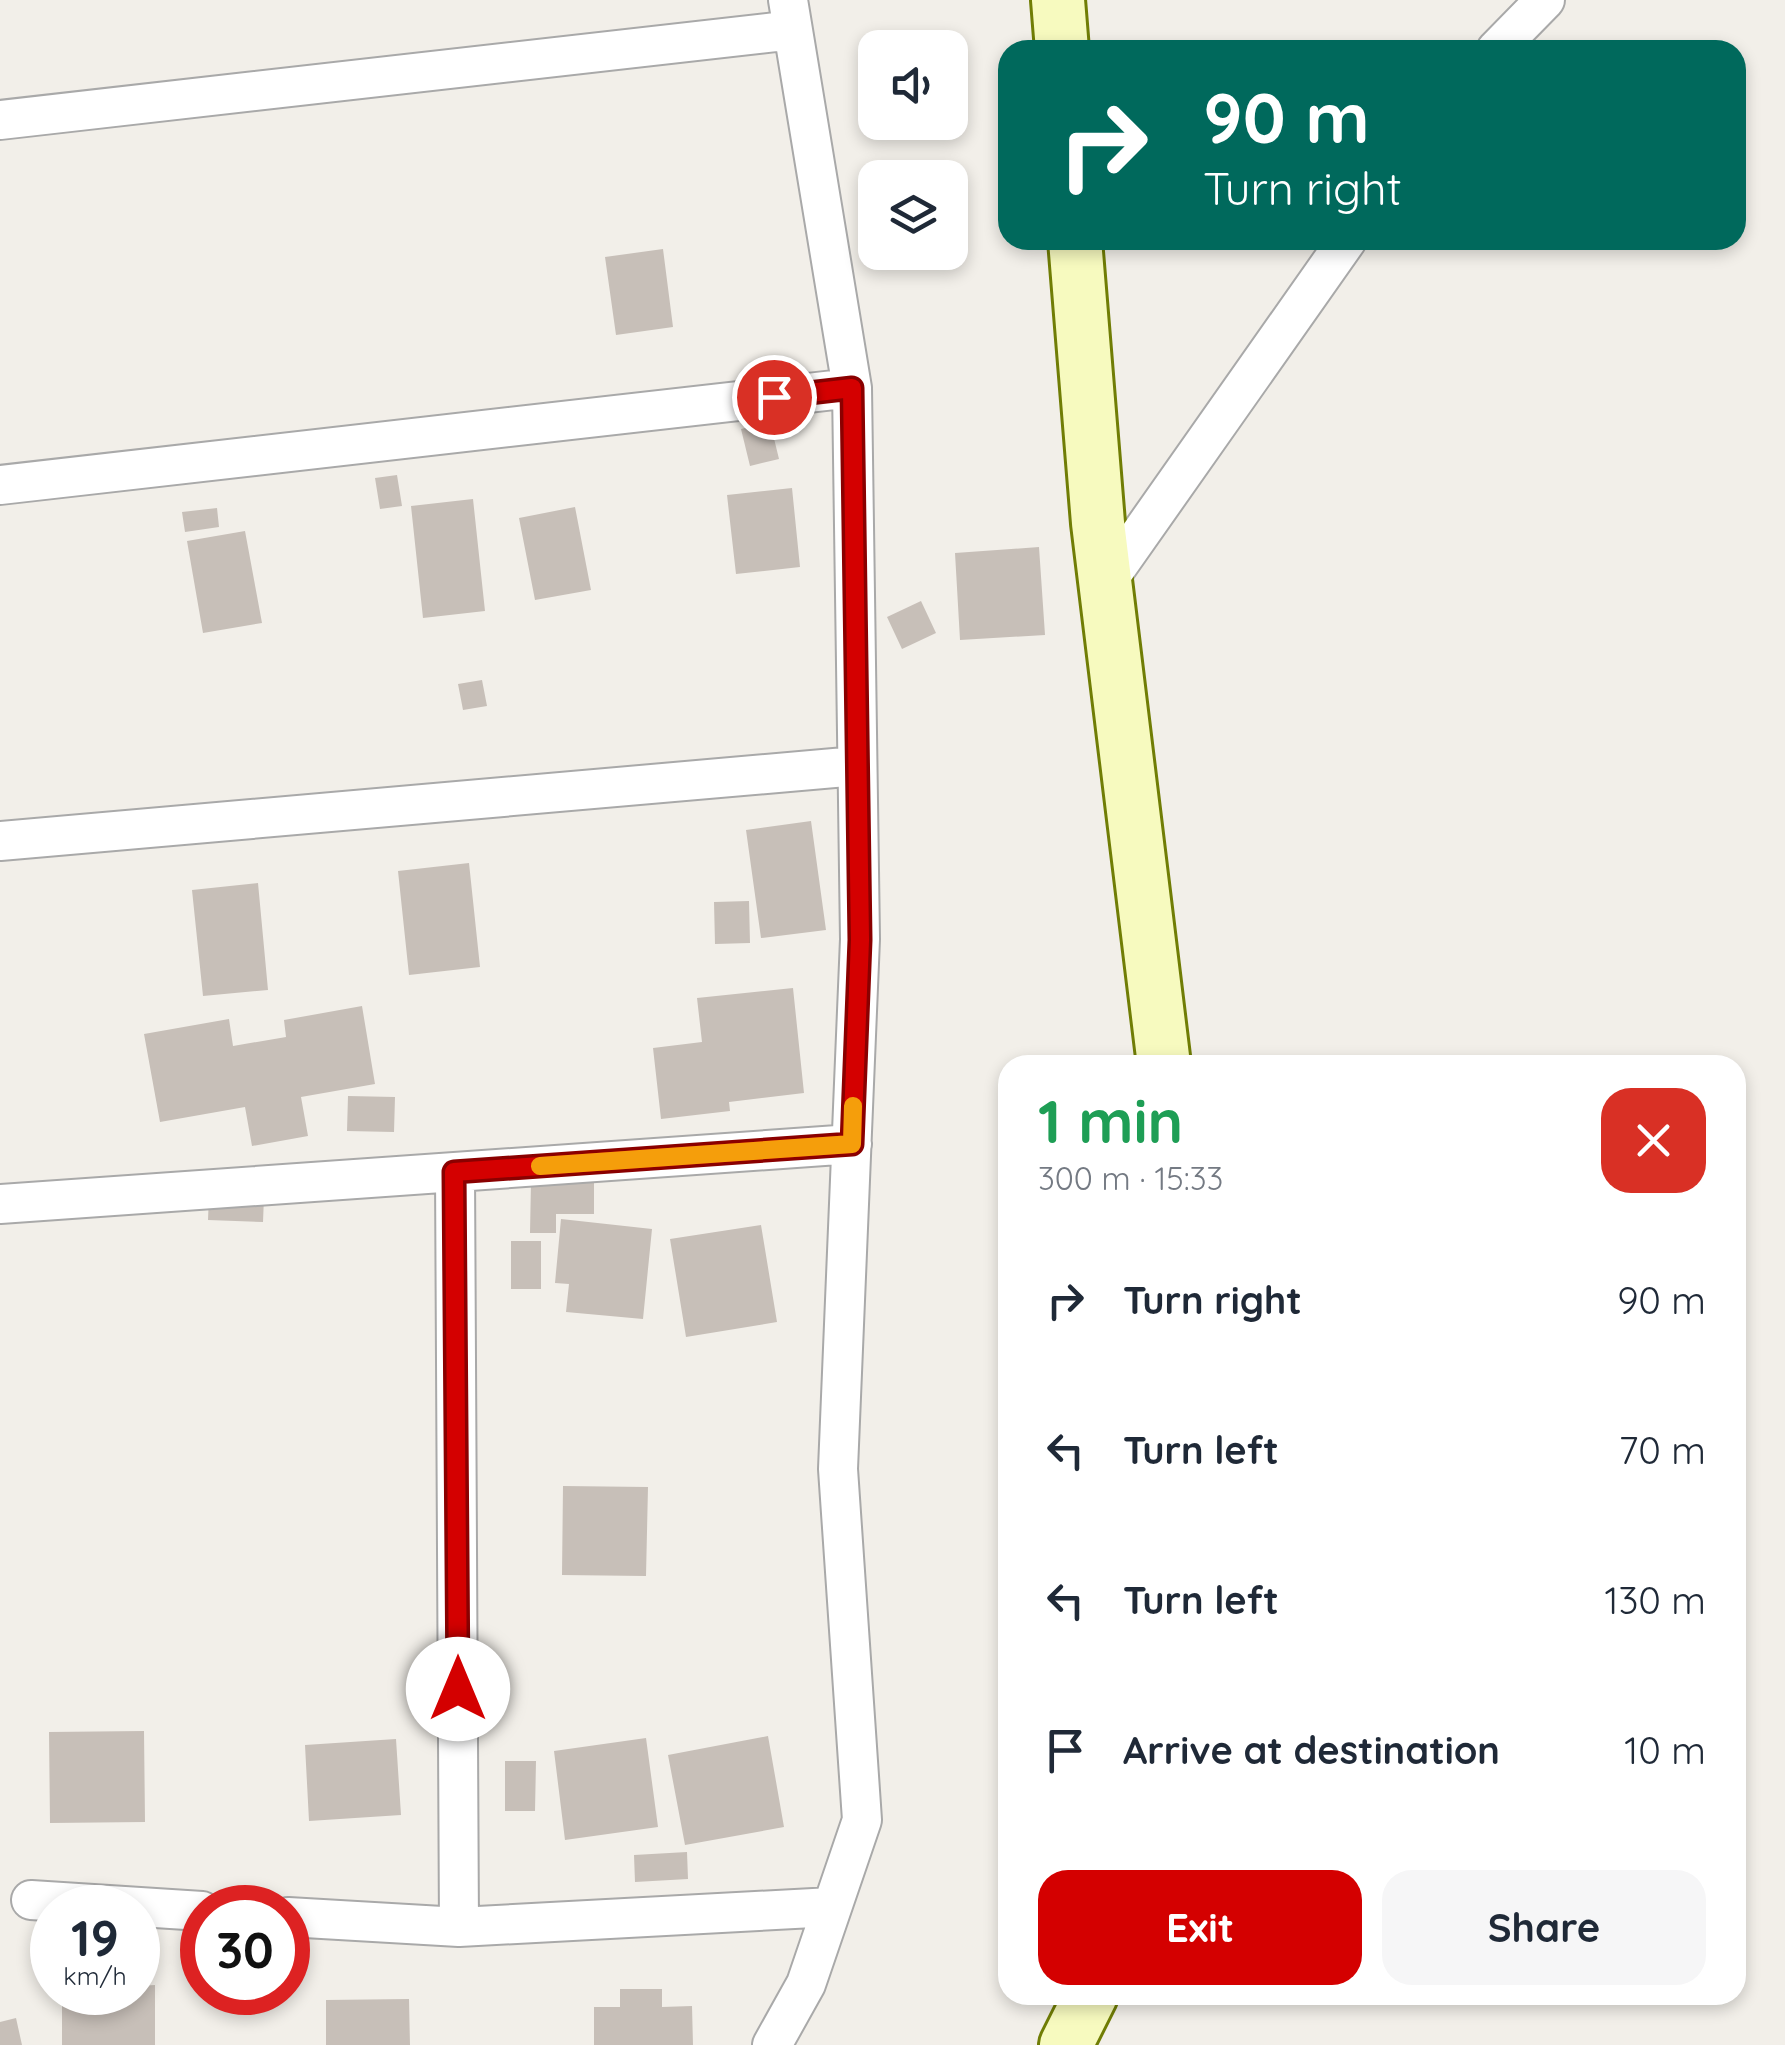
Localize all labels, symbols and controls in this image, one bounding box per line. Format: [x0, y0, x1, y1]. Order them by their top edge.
map controls [858, 30, 968, 270]
button: sound [858, 30, 968, 140]
text: 90 m [1203, 73, 1370, 161]
icon: right [1038, 80, 1168, 210]
button: layers [858, 160, 968, 270]
text: Turn right [1203, 160, 1402, 216]
pin [732, 355, 817, 440]
icon: arrive [747, 370, 802, 425]
text: 1 min [1038, 1083, 1183, 1158]
button: close [1601, 1088, 1706, 1193]
text: 300 m · 15:33 [1038, 1158, 1223, 1198]
icon: right [1038, 1273, 1093, 1328]
text: Turn right [1123, 1276, 1302, 1324]
text: 90 m [1617, 1276, 1706, 1324]
icon: left [1038, 1423, 1093, 1478]
text: Turn left [1123, 1426, 1279, 1474]
text: 70 m [1619, 1426, 1706, 1474]
icon: left [1038, 1573, 1093, 1628]
text: Turn left [1123, 1576, 1279, 1624]
text: 130 m [1604, 1576, 1706, 1624]
position arrow [406, 1637, 510, 1741]
icon: arrive [1038, 1723, 1093, 1778]
text: Arrive at destination [1123, 1726, 1500, 1774]
text: 10 m [1624, 1726, 1706, 1774]
button: Exit [1038, 1870, 1362, 1985]
button: Share [1382, 1870, 1706, 1985]
speed limit sign: 30 [180, 1885, 310, 2015]
text: 19 [71, 1906, 119, 1969]
text: km/h [63, 1960, 127, 1991]

